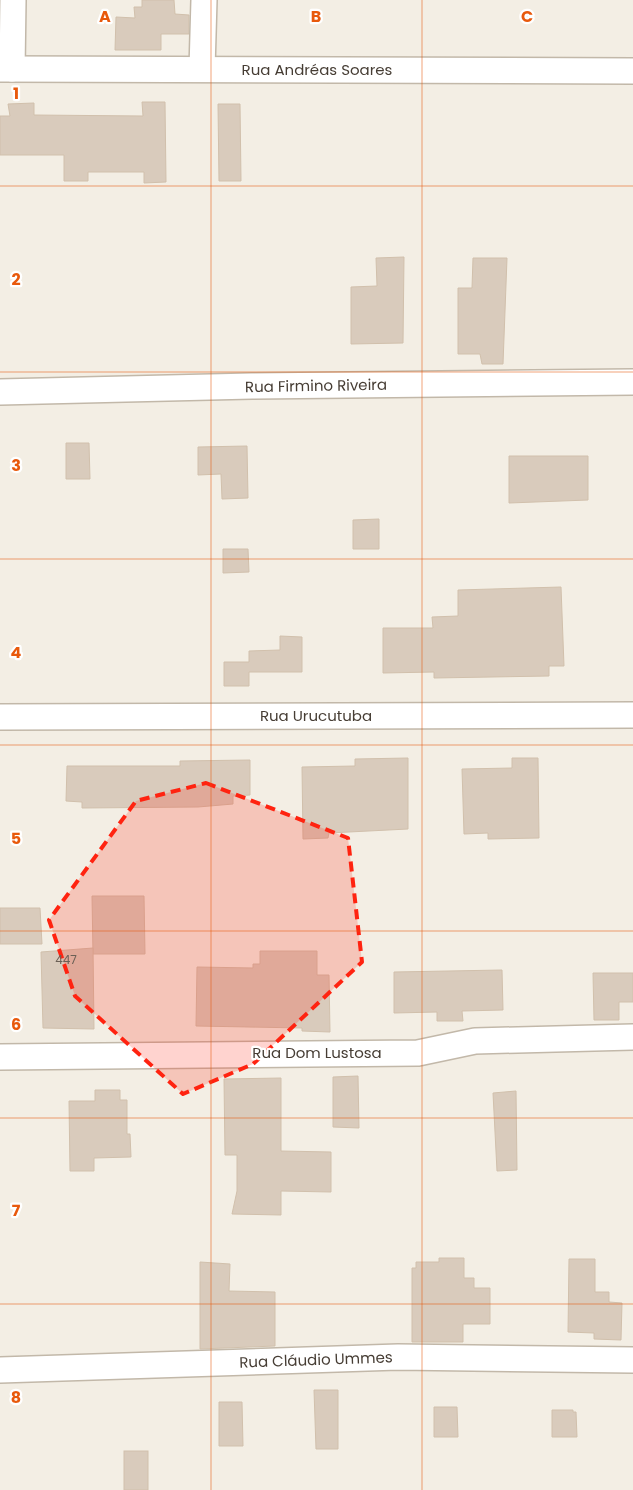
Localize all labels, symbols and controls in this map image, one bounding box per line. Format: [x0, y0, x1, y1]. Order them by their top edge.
text: A [99, 5, 111, 28]
text: B [311, 5, 321, 28]
text: C [521, 5, 533, 28]
street label: Rua Andréas Soares [242, 59, 393, 80]
text: 1 [13, 82, 19, 105]
text: 2 [11, 268, 21, 291]
street label: Rua Firmino Riveira [245, 374, 387, 397]
text: 3 [11, 454, 21, 477]
text: 4 [11, 641, 22, 664]
street label: Rua Urucutuba [260, 705, 372, 726]
text: 5 [11, 827, 21, 850]
house number: 447 [55, 951, 77, 968]
text: 6 [11, 1013, 21, 1036]
street label: Rua Dom Lustosa [252, 1042, 382, 1063]
text: 7 [12, 1199, 21, 1222]
street label: Rua Cláudio Ummes [239, 1346, 393, 1373]
text: 8 [11, 1386, 21, 1409]

